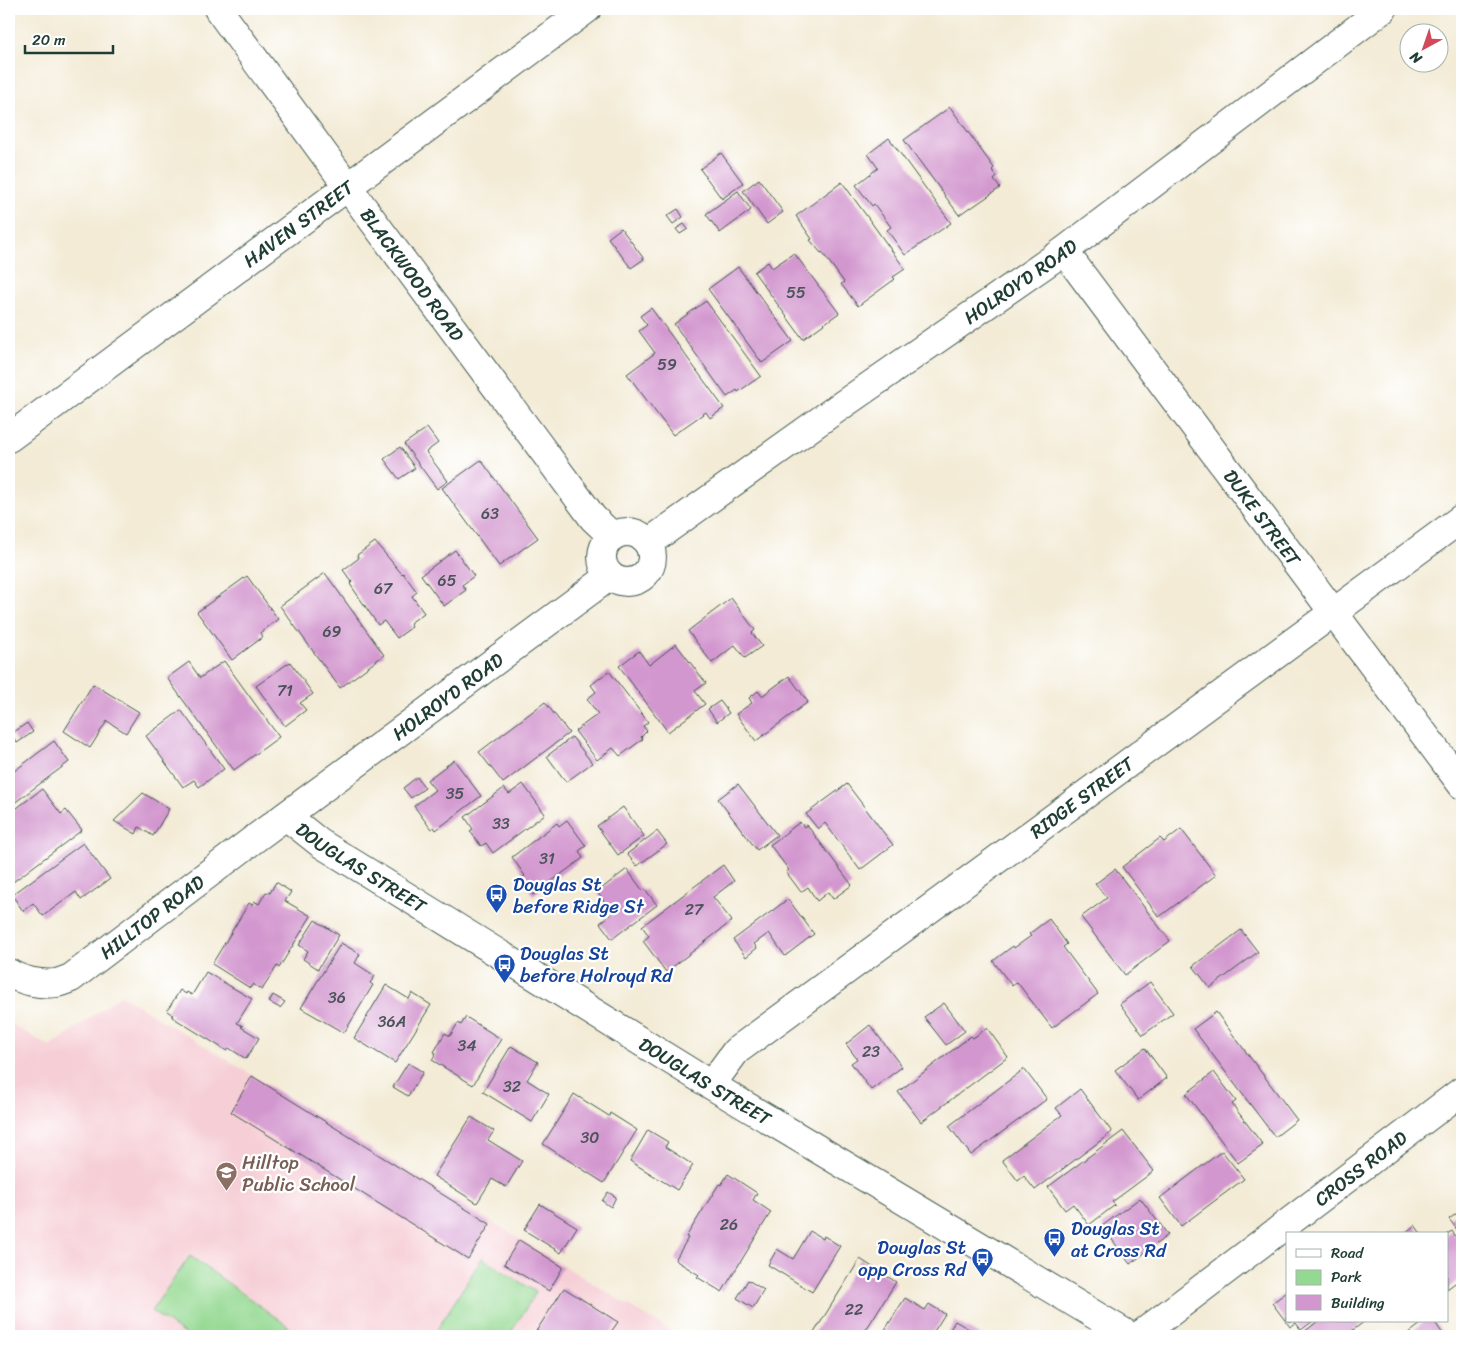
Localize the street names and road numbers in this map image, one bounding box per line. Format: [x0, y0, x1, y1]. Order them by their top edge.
street label: HAVEN STREET [236, 171, 362, 276]
street label: BLACKWOOD ROAD [351, 201, 473, 349]
street label: HOLROYD ROAD [957, 230, 1085, 333]
street label: DUKE STREET [1215, 462, 1310, 574]
street label: HOLROYD ROAD [385, 644, 511, 749]
street label: RIDGE STREET [1023, 747, 1142, 847]
street label: DOUGLAS STREET [288, 813, 433, 922]
street label: HILLTOP ROAD [92, 866, 212, 968]
street label: DOUGLAS STREET [632, 1028, 778, 1135]
street label: CROSS ROAD [1307, 1122, 1415, 1215]

